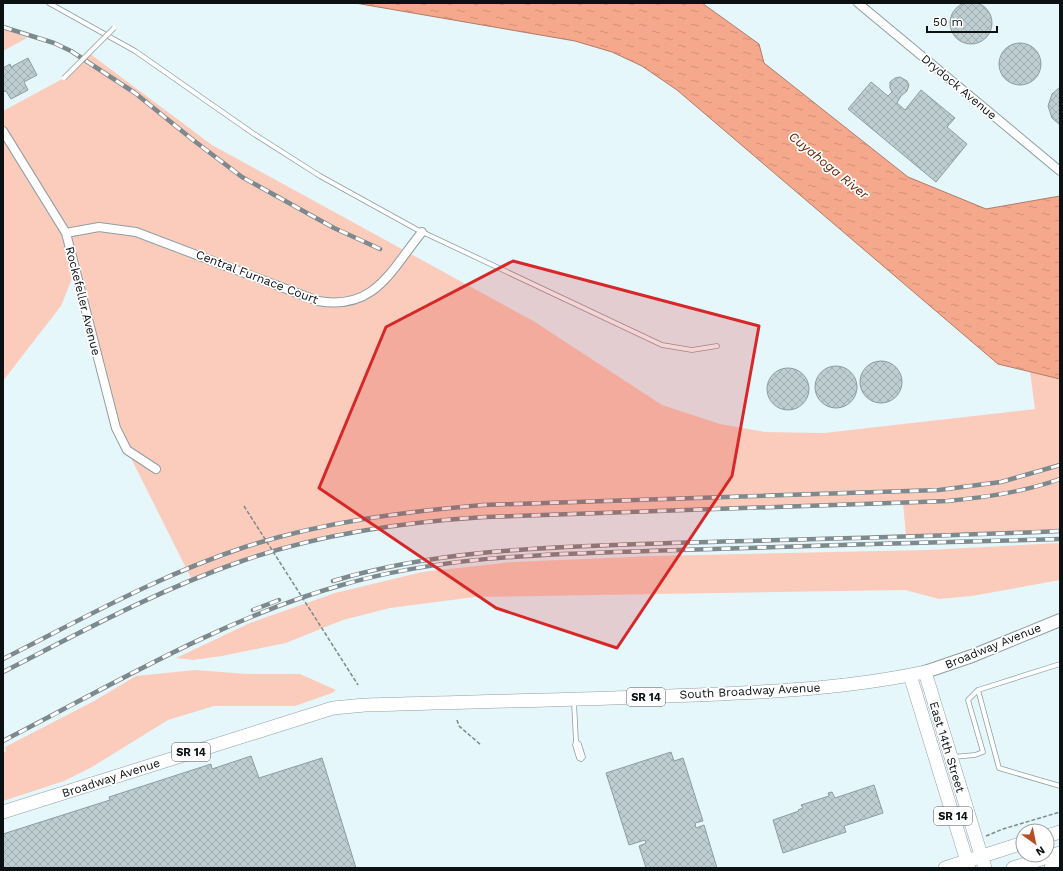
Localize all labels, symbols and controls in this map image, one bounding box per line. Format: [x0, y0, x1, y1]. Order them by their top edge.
scale bar [927, 8, 997, 34]
text: 50 m [933, 15, 963, 29]
street label: Drydock Avenue [919, 52, 999, 123]
water label: Cuyahoga River [786, 129, 872, 203]
street label: Rockefeller Avenue [63, 245, 103, 357]
street label: Central Furnace Court [194, 247, 320, 307]
street label: Broadway Avenue [943, 620, 1043, 672]
street label: South Broadway Avenue [679, 680, 821, 702]
road number: SR 14 [627, 688, 665, 706]
street label: East 14th Street [927, 700, 967, 794]
road number: SR 14 [172, 743, 210, 761]
street label: Broadway Avenue [60, 756, 162, 800]
road number: SR 14 [934, 807, 972, 825]
north arrow [1015, 823, 1055, 863]
text: N [1033, 843, 1047, 859]

